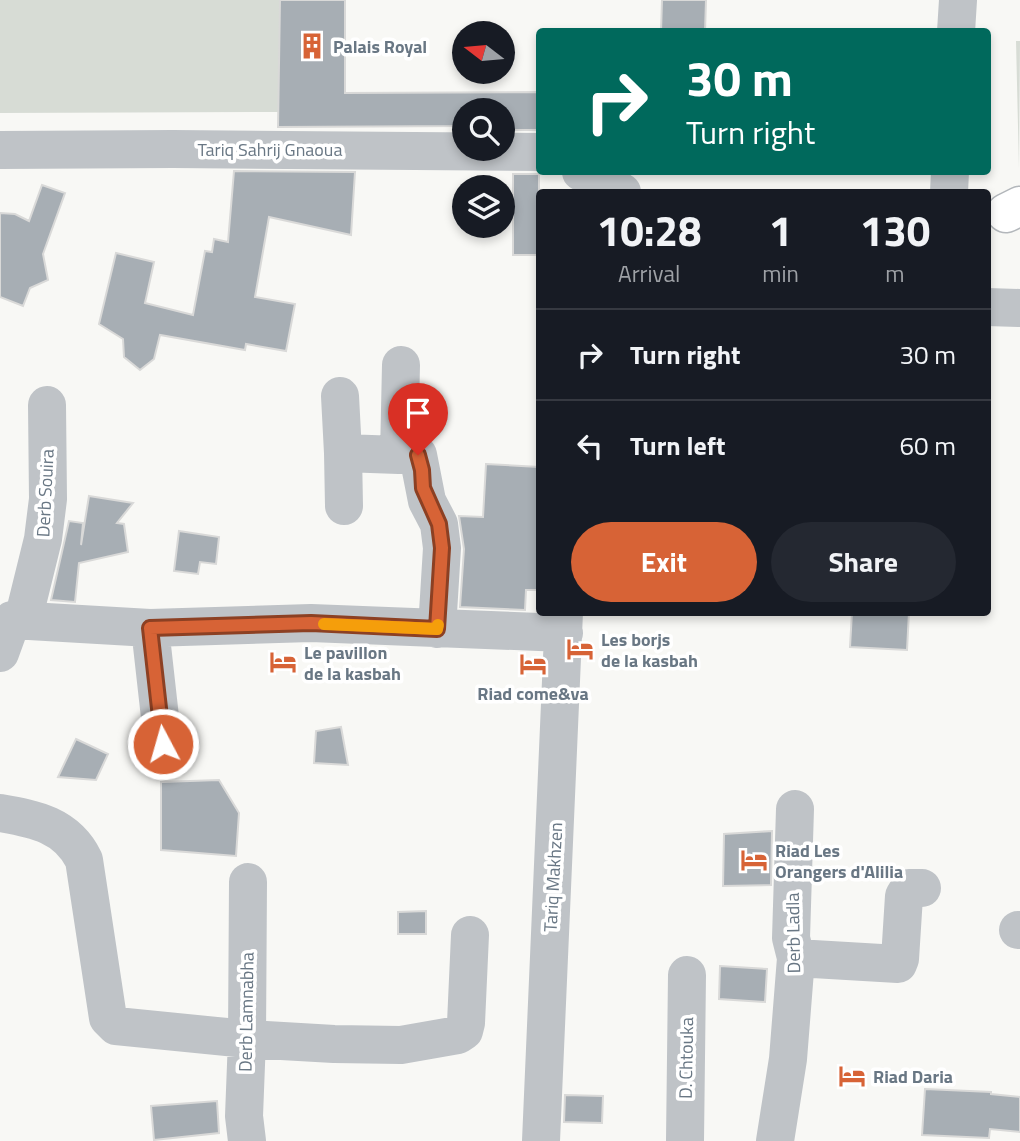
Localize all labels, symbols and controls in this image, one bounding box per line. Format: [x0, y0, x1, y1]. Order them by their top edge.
north arrow [452, 21, 514, 84]
map controls [452, 21, 515, 238]
building icon: Palais Royal [297, 31, 327, 61]
place label: Palais Royal [333, 33, 427, 60]
text: 30 m [686, 40, 793, 115]
icon: right [571, 56, 662, 147]
button: search [452, 98, 515, 161]
text: Turn right [686, 108, 815, 156]
street label: Tariq Sahrij Gnaoua [198, 136, 342, 163]
button: layers [452, 175, 515, 238]
text: 10:28 [597, 198, 702, 262]
text: 1 [769, 198, 792, 262]
text: 130 [860, 198, 930, 262]
text: Arrival [618, 256, 680, 291]
text: min [762, 256, 799, 291]
text: m [885, 256, 905, 291]
text: Turn right [630, 335, 741, 374]
text: 30 m [899, 335, 956, 374]
icon: right [571, 336, 609, 374]
pin [388, 383, 448, 455]
icon: arrive [399, 394, 437, 432]
text: Turn left [630, 426, 725, 465]
text: 60 m [899, 426, 956, 465]
icon: left [571, 427, 609, 465]
street label: Derb Souira [29, 448, 61, 538]
button: Exit [571, 522, 757, 602]
button: Share [771, 522, 956, 602]
place label: Les borjs de la kasbah [601, 626, 698, 674]
hotel icon: Les borjs de la kasbah [565, 634, 595, 664]
place label: Le pavillon de la kasbah [304, 639, 401, 687]
hotel icon: Le pavillon de la kasbah [268, 647, 298, 677]
hotel icon: Riad come&va [518, 649, 548, 679]
place label: Riad come&va [477, 680, 589, 707]
position arrow [126, 707, 200, 781]
street label: Tariq Makhzen [537, 821, 569, 933]
place label: Riad Les Orangers d'Alilia [775, 837, 903, 885]
hotel icon: Riad Les Orangers d'Alilia [739, 845, 769, 875]
street label: Derb Ladla [779, 892, 807, 974]
street label: Derb Lamnabha [231, 952, 261, 1072]
street label: D. Chtouka [672, 1017, 700, 1099]
hotel icon: Riad Daria [837, 1061, 867, 1091]
place label: Riad Daria [873, 1063, 953, 1090]

